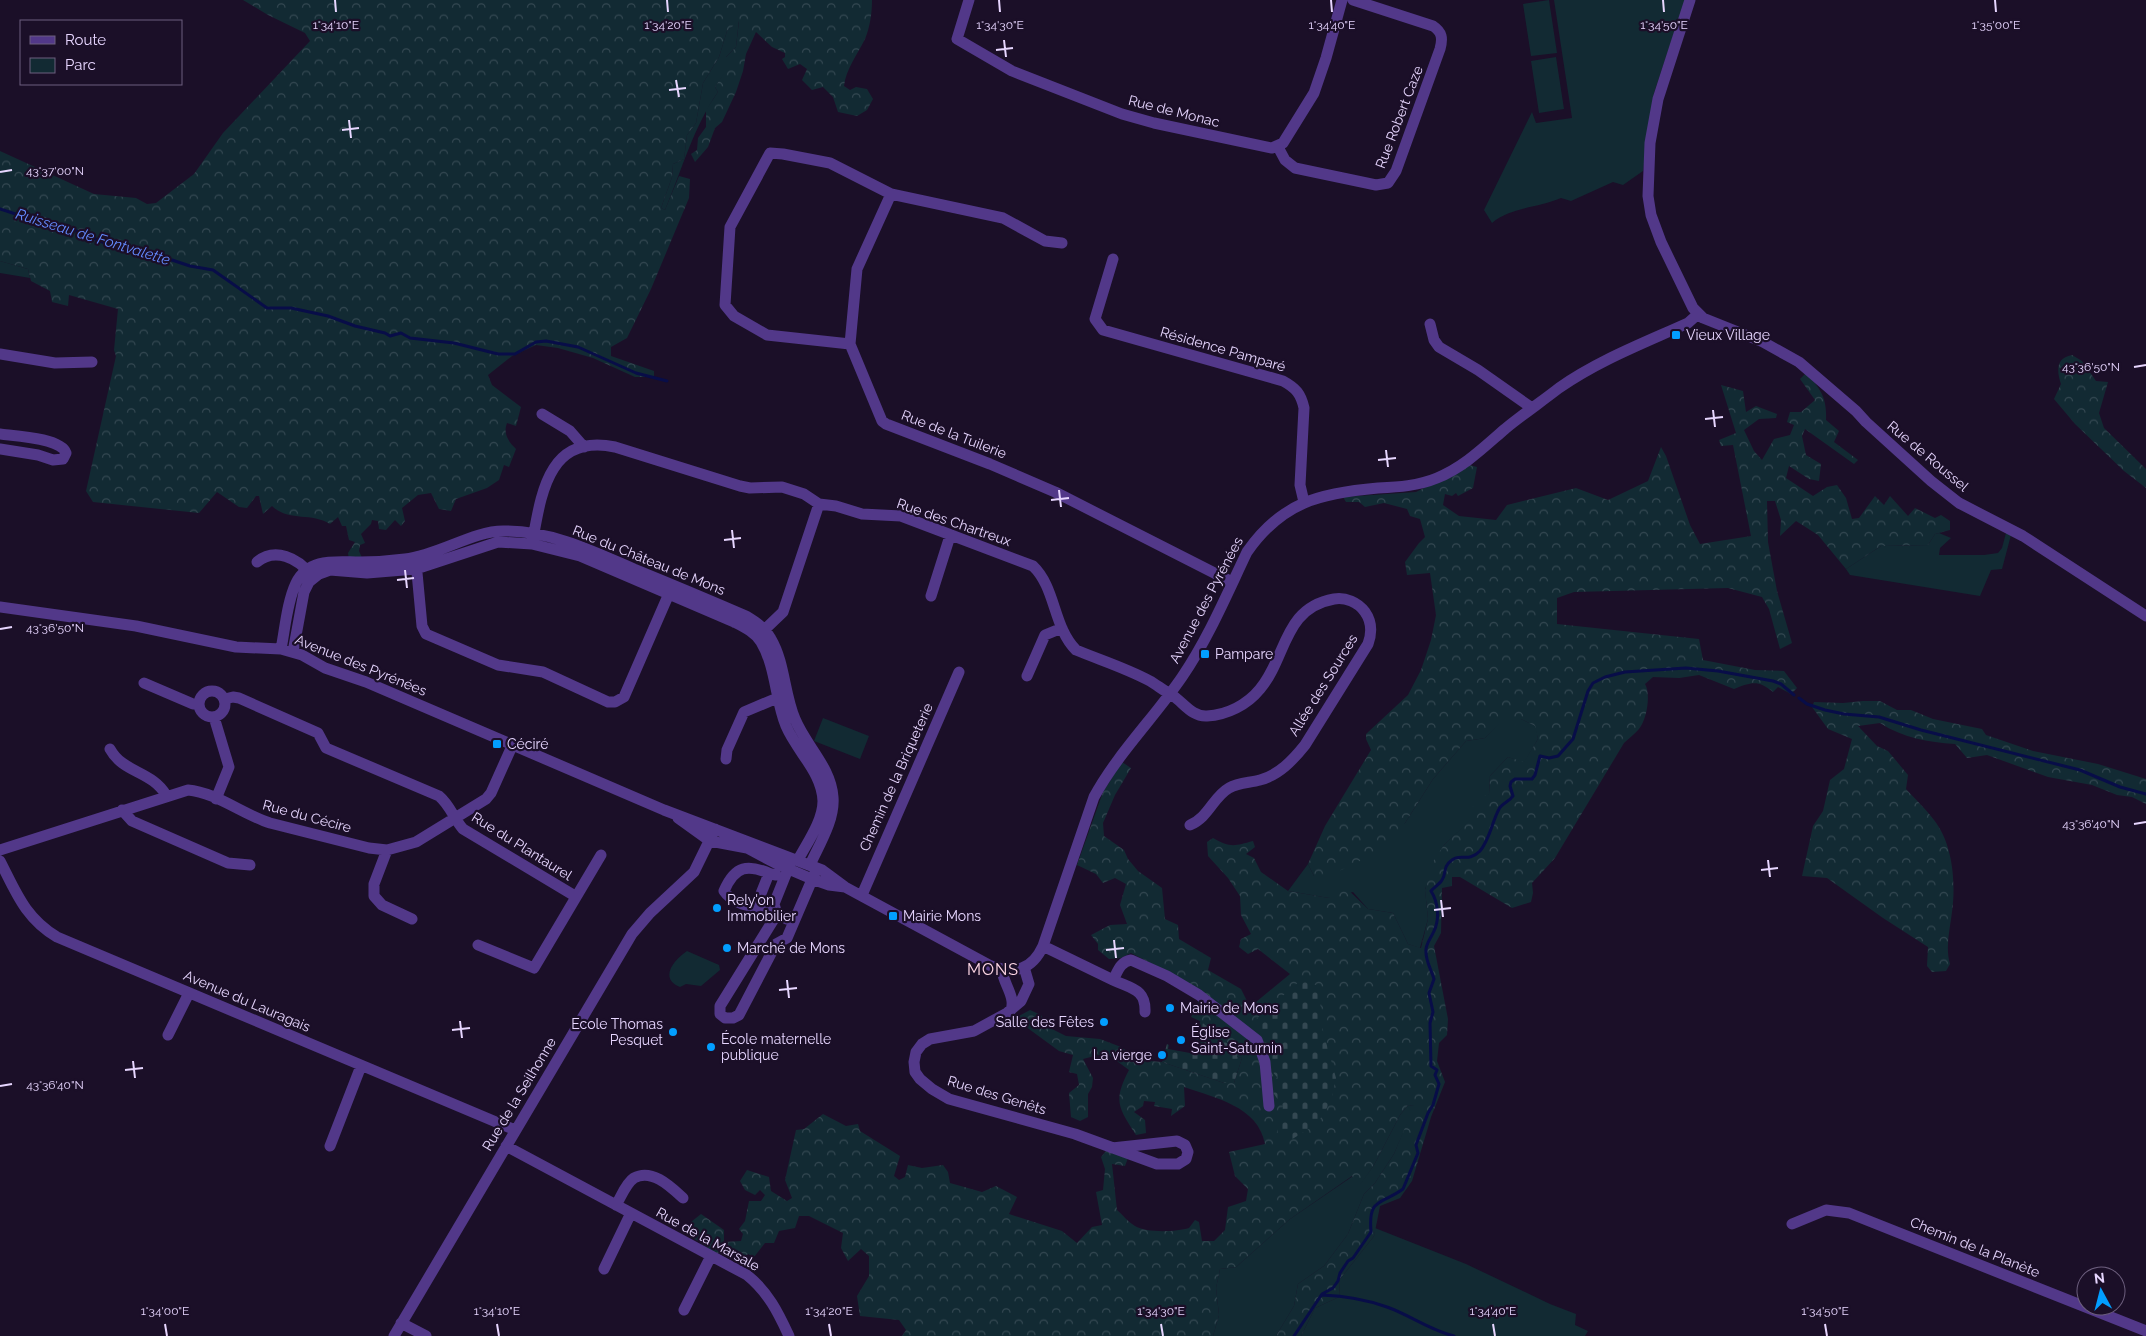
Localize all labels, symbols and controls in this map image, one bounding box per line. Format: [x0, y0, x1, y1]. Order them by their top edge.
text: 1°34'10"E [313, 18, 359, 32]
text: 1°34'20"E [644, 18, 692, 32]
text: 1°34'30"E [976, 18, 1024, 32]
text: 1°34'40"E [1309, 18, 1355, 32]
text: 1°34'50"E [1640, 18, 1688, 32]
text: 1°35'00"E [1972, 18, 2020, 32]
legend [20, 20, 182, 85]
text: Route [65, 31, 106, 49]
text: Parc [65, 56, 96, 74]
street label: Rue Robert Caze [1372, 63, 1426, 171]
street label: Rue de Monac [1127, 92, 1222, 130]
text: 43°37'00"N [26, 164, 84, 178]
water label: Ruisseau de Fontvalette [14, 205, 172, 269]
street label: Résidence Pamparé [1158, 323, 1288, 375]
place label: Vieux Village [1686, 327, 1770, 343]
marker: Vieux Village [1670, 329, 1682, 341]
text: 43°36'50"N [2062, 360, 2120, 374]
street label: Rue de la Tuilerie [899, 407, 1009, 461]
street label: Rue de Roussel [1884, 417, 1972, 495]
street label: Rue des Chartreux [895, 495, 1013, 549]
street label: Rue du Château de Mons [570, 522, 728, 598]
street label: Avenue des Pyrénées [1166, 534, 1246, 666]
text: 43°36'50"N [26, 621, 84, 635]
street label: Avenue des Pyrénées [293, 631, 429, 699]
street label: Allée des Sources [1285, 631, 1361, 739]
place label: Pampare [1215, 646, 1273, 662]
marker: Pampare [1199, 648, 1211, 660]
street label: Chemin de la Briqueterie [856, 700, 936, 854]
place label: Céciré [507, 736, 548, 752]
marker: Céciré [491, 738, 503, 750]
street label: Rue du Cécire [261, 796, 353, 836]
street label: Rue du Plantaurel [469, 809, 575, 883]
text: 43°36'40"N [2062, 817, 2120, 831]
place label: Rely'on Immobilier [727, 892, 796, 924]
marker: Rely'on Immobilier [711, 902, 723, 914]
place label: Mairie Mons [903, 908, 981, 924]
marker: Mairie Mons [887, 910, 899, 922]
place label: Marché de Mons [737, 940, 845, 956]
marker: Marché de Mons [721, 942, 733, 954]
district label: MONS [967, 960, 1019, 979]
street label: Avenue du Lauragais [181, 967, 313, 1035]
place label: Mairie de Mons [1180, 1000, 1279, 1016]
marker: Mairie de Mons [1164, 1002, 1176, 1014]
place label: Salle des Fêtes [996, 1014, 1094, 1030]
place label: Ecole Thomas Pesquet [571, 1016, 663, 1048]
marker: Salle des Fêtes [1098, 1016, 1110, 1028]
place label: Église Saint-Saturnin [1191, 1023, 1282, 1056]
marker: Ecole Thomas Pesquet [667, 1026, 679, 1038]
place label: École maternelle publique [721, 1030, 831, 1063]
street label: Rue de la Seilhonne [479, 1034, 559, 1154]
marker: Église Saint-Saturnin [1175, 1034, 1187, 1046]
marker: École maternelle publique [705, 1041, 717, 1053]
place label: La vierge [1093, 1047, 1152, 1063]
marker: La vierge [1156, 1049, 1168, 1061]
street label: Rue des Genêts [946, 1072, 1049, 1118]
text: 43°36'40"N [26, 1078, 84, 1092]
street label: Rue de la Marsale [653, 1204, 763, 1274]
street label: Chemin de la Planète [1908, 1214, 2042, 1280]
north arrow [2076, 1266, 2126, 1316]
text: N [2093, 1270, 2106, 1287]
text: 1°34'00"E [141, 1304, 189, 1318]
text: 1°34'10"E [474, 1304, 520, 1318]
text: 1°34'20"E [805, 1304, 853, 1318]
text: 1°34'30"E [1137, 1304, 1185, 1318]
text: 1°34'40"E [1470, 1304, 1516, 1318]
text: 1°34'50"E [1801, 1304, 1849, 1318]

